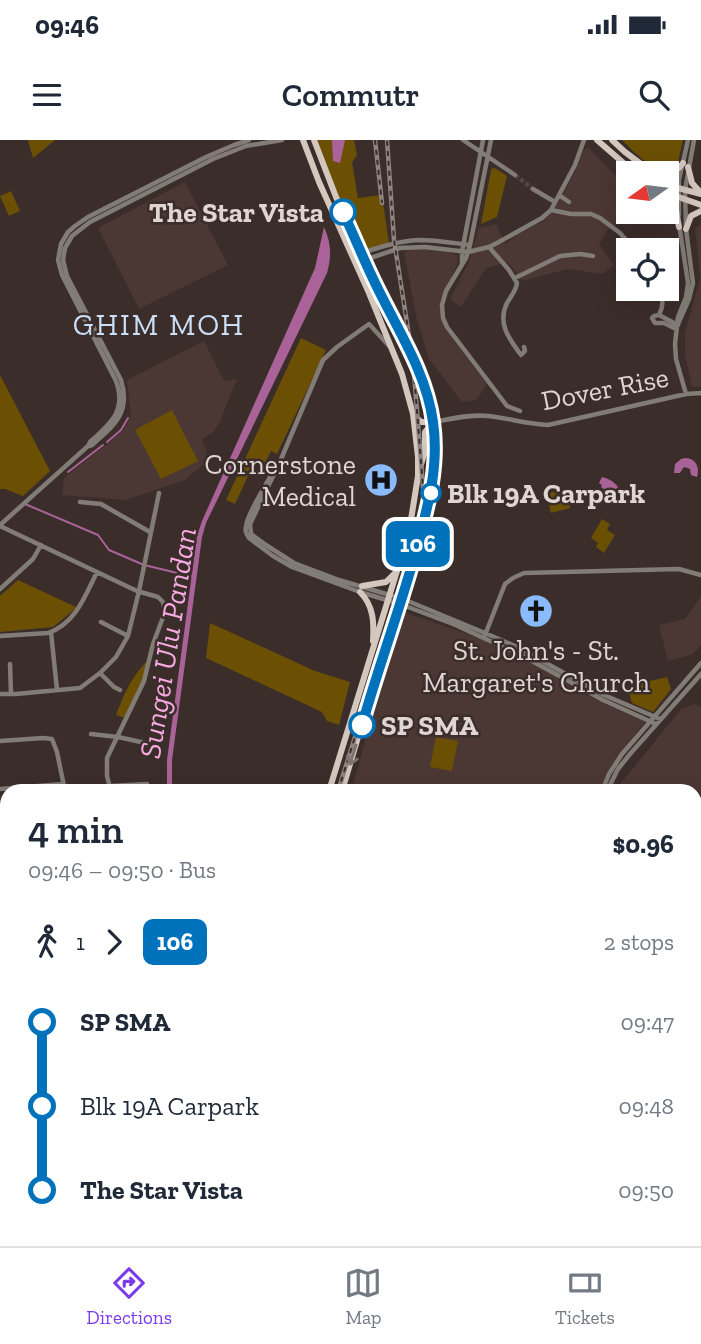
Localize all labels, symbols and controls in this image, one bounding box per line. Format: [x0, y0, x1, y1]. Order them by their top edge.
text: 09:46 [35, 9, 99, 41]
icon: menu [28, 76, 66, 114]
text: Commutr [282, 76, 419, 114]
icon: search [635, 76, 673, 114]
north arrow [616, 161, 679, 224]
map controls [616, 161, 679, 301]
place label: The Star Vista [149, 196, 324, 229]
marker: The Star Vista [330, 199, 356, 225]
button: locate [616, 238, 679, 301]
district label: GHIM MOH [73, 307, 245, 343]
street label: Dover Rise [539, 361, 671, 417]
place label: Cornerstone Medical [205, 448, 356, 513]
hospital icon: Cornerstone Medical [362, 461, 400, 499]
place label: Blk 19A Carpark [447, 477, 646, 510]
marker: Blk 19A Carpark [421, 483, 441, 503]
line badge: 106 [378, 521, 458, 567]
water label: Sungei Ulu Pandan [132, 525, 204, 761]
text: 106 [400, 529, 436, 558]
church icon: St. John's - St. Margaret's Church [517, 592, 555, 630]
place label: St. John's - St. Margaret's Church [422, 634, 650, 699]
place label: SP SMA [381, 709, 479, 742]
marker: SP SMA [349, 712, 375, 738]
one-way arrow [346, 744, 359, 766]
text: 4 min [28, 807, 123, 853]
text: $0.96 [612, 828, 674, 860]
text: 09:46 – 09:50 · Bus [28, 856, 216, 884]
icon: walk [28, 923, 66, 961]
icon: forward [95, 923, 133, 961]
text: 106 [157, 927, 193, 956]
text: 1 [76, 928, 85, 956]
text: 2 stops [604, 928, 674, 956]
text: SP SMA [80, 1006, 170, 1038]
text: 09:47 [621, 1008, 674, 1036]
text: Blk 19A Carpark [80, 1090, 259, 1122]
text: 09:48 [619, 1092, 674, 1120]
text: The Star Vista [80, 1174, 243, 1206]
text: 09:50 [618, 1176, 674, 1204]
tab: Directions [86, 1264, 172, 1329]
tab: Map [344, 1264, 382, 1329]
tab: Tickets [555, 1264, 615, 1329]

